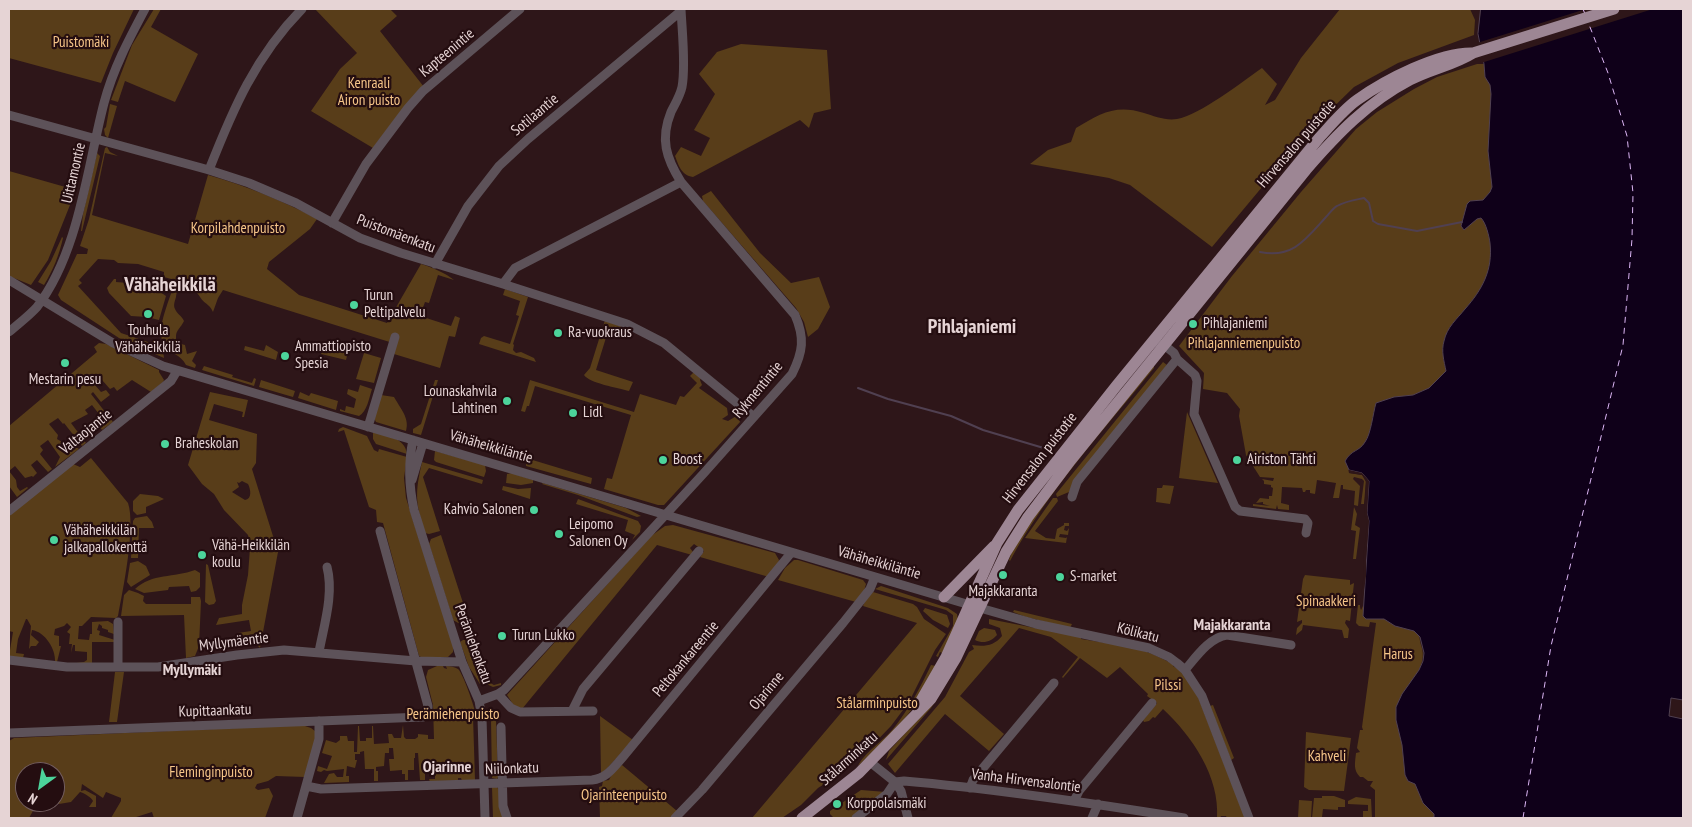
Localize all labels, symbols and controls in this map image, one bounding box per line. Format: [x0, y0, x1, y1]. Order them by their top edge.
street label: Kapteenintie [416, 25, 478, 81]
park label: Puistomäki [53, 34, 109, 52]
park label: Kenraali Airon puisto [338, 75, 400, 110]
street label: Sotilaantie [508, 90, 562, 140]
street label: Hirvensalon puistotie [1254, 96, 1340, 192]
street label: Uittamontie [58, 141, 90, 205]
street label: Puistomäenkatu [354, 211, 438, 257]
park label: Korpilahdenpuisto [191, 220, 285, 238]
district label: Vähäheikkilä [124, 273, 216, 297]
place label: Turun Peltipalvelu [364, 287, 425, 322]
marker: Turun Peltipalvelu [348, 299, 360, 311]
marker: Touhula Vähäheikkilä [142, 308, 154, 320]
district label: Pihlajaniemi [928, 315, 1016, 339]
place label: Pihlajaniemi [1203, 315, 1267, 333]
marker: Pihlajaniemi [1187, 318, 1199, 330]
place label: Touhula Vähäheikkilä [115, 322, 181, 357]
place label: Ra-vuokraus [568, 324, 632, 342]
marker: Ra-vuokraus [552, 327, 564, 339]
park label: Pihlajanniemenpuisto [1188, 335, 1300, 353]
place label: Ammattiopisto Spesia [295, 338, 371, 373]
marker: Ammattiopisto Spesia [279, 350, 291, 362]
marker: Mestarin pesu [59, 357, 71, 369]
street label: Rykmentintie [729, 358, 787, 422]
place label: Mestarin pesu [29, 371, 101, 389]
place label: Lounaskahvila Lahtinen [424, 383, 497, 418]
marker: Lounaskahvila Lahtinen [501, 395, 513, 407]
place label: Lidl [583, 404, 602, 422]
street label: Valtaojantie [56, 406, 116, 458]
marker: Lidl [567, 407, 579, 419]
street label: Hirvensalon puistotie [999, 409, 1081, 507]
street label: Vähäheikkiläntie [447, 427, 535, 467]
place label: Braheskolan [175, 435, 238, 453]
marker: Braheskolan [159, 438, 171, 450]
place label: Boost [673, 451, 702, 469]
place label: Airiston Tähti [1247, 451, 1316, 469]
marker: Boost [657, 454, 669, 466]
marker: Airiston Tähti [1231, 454, 1243, 466]
place label: Kahvio Salonen [444, 501, 524, 519]
marker: Kahvio Salonen [528, 504, 540, 516]
place label: Leipomo Salonen Oy [569, 516, 628, 551]
place label: Vähäheikkilän jalkapallokenttä [64, 522, 147, 557]
marker: Leipomo Salonen Oy [553, 528, 565, 540]
marker: Vähäheikkilän jalkapallokenttä [48, 534, 60, 546]
place label: Vähä-Heikkilän koulu [212, 537, 290, 572]
street label: Vähäheikkiläntie [835, 543, 923, 583]
marker: Vähä-Heikkilän koulu [196, 549, 208, 561]
place label: S-market [1070, 568, 1117, 586]
marker: Majakkaranta [997, 569, 1009, 581]
marker: S-market [1054, 571, 1066, 583]
place label: Majakkaranta [968, 583, 1038, 601]
park label: Spinaakkeri [1296, 593, 1356, 611]
street label: Perämiehenkatu [450, 602, 496, 686]
district label: Majakkaranta [1194, 615, 1270, 635]
street label: Peltokankareentie [649, 617, 723, 701]
street label: Kölikatu [1115, 619, 1161, 647]
place label: Turun Lukko [512, 627, 575, 645]
street label: Myllymäentie [198, 629, 270, 655]
marker: Turun Lukko [496, 630, 508, 642]
park label: Harus [1383, 646, 1413, 664]
district label: Myllymäki [163, 660, 221, 680]
street label: Ojarinne [746, 668, 788, 714]
park label: Pilssi [1155, 677, 1181, 695]
park label: Stålarminpuisto [836, 695, 918, 713]
street label: Kupittaankatu [178, 701, 252, 721]
park label: Perämiehenpuisto [406, 706, 500, 724]
street label: Stålarminkatu [816, 728, 882, 790]
park label: Kahveli [1308, 748, 1346, 766]
district label: Ojarinne [423, 757, 471, 777]
street label: Niilonkatu [485, 759, 539, 779]
north arrow [15, 762, 65, 812]
park label: Fleminginpuisto [169, 764, 253, 782]
street label: Vanha Hirvensalontie [970, 765, 1082, 797]
park label: Ojarinteenpuisto [581, 787, 667, 805]
text: N [25, 789, 41, 809]
place label: Korppolaismäki [847, 795, 927, 813]
marker: Korppolaismäki [831, 798, 843, 810]

